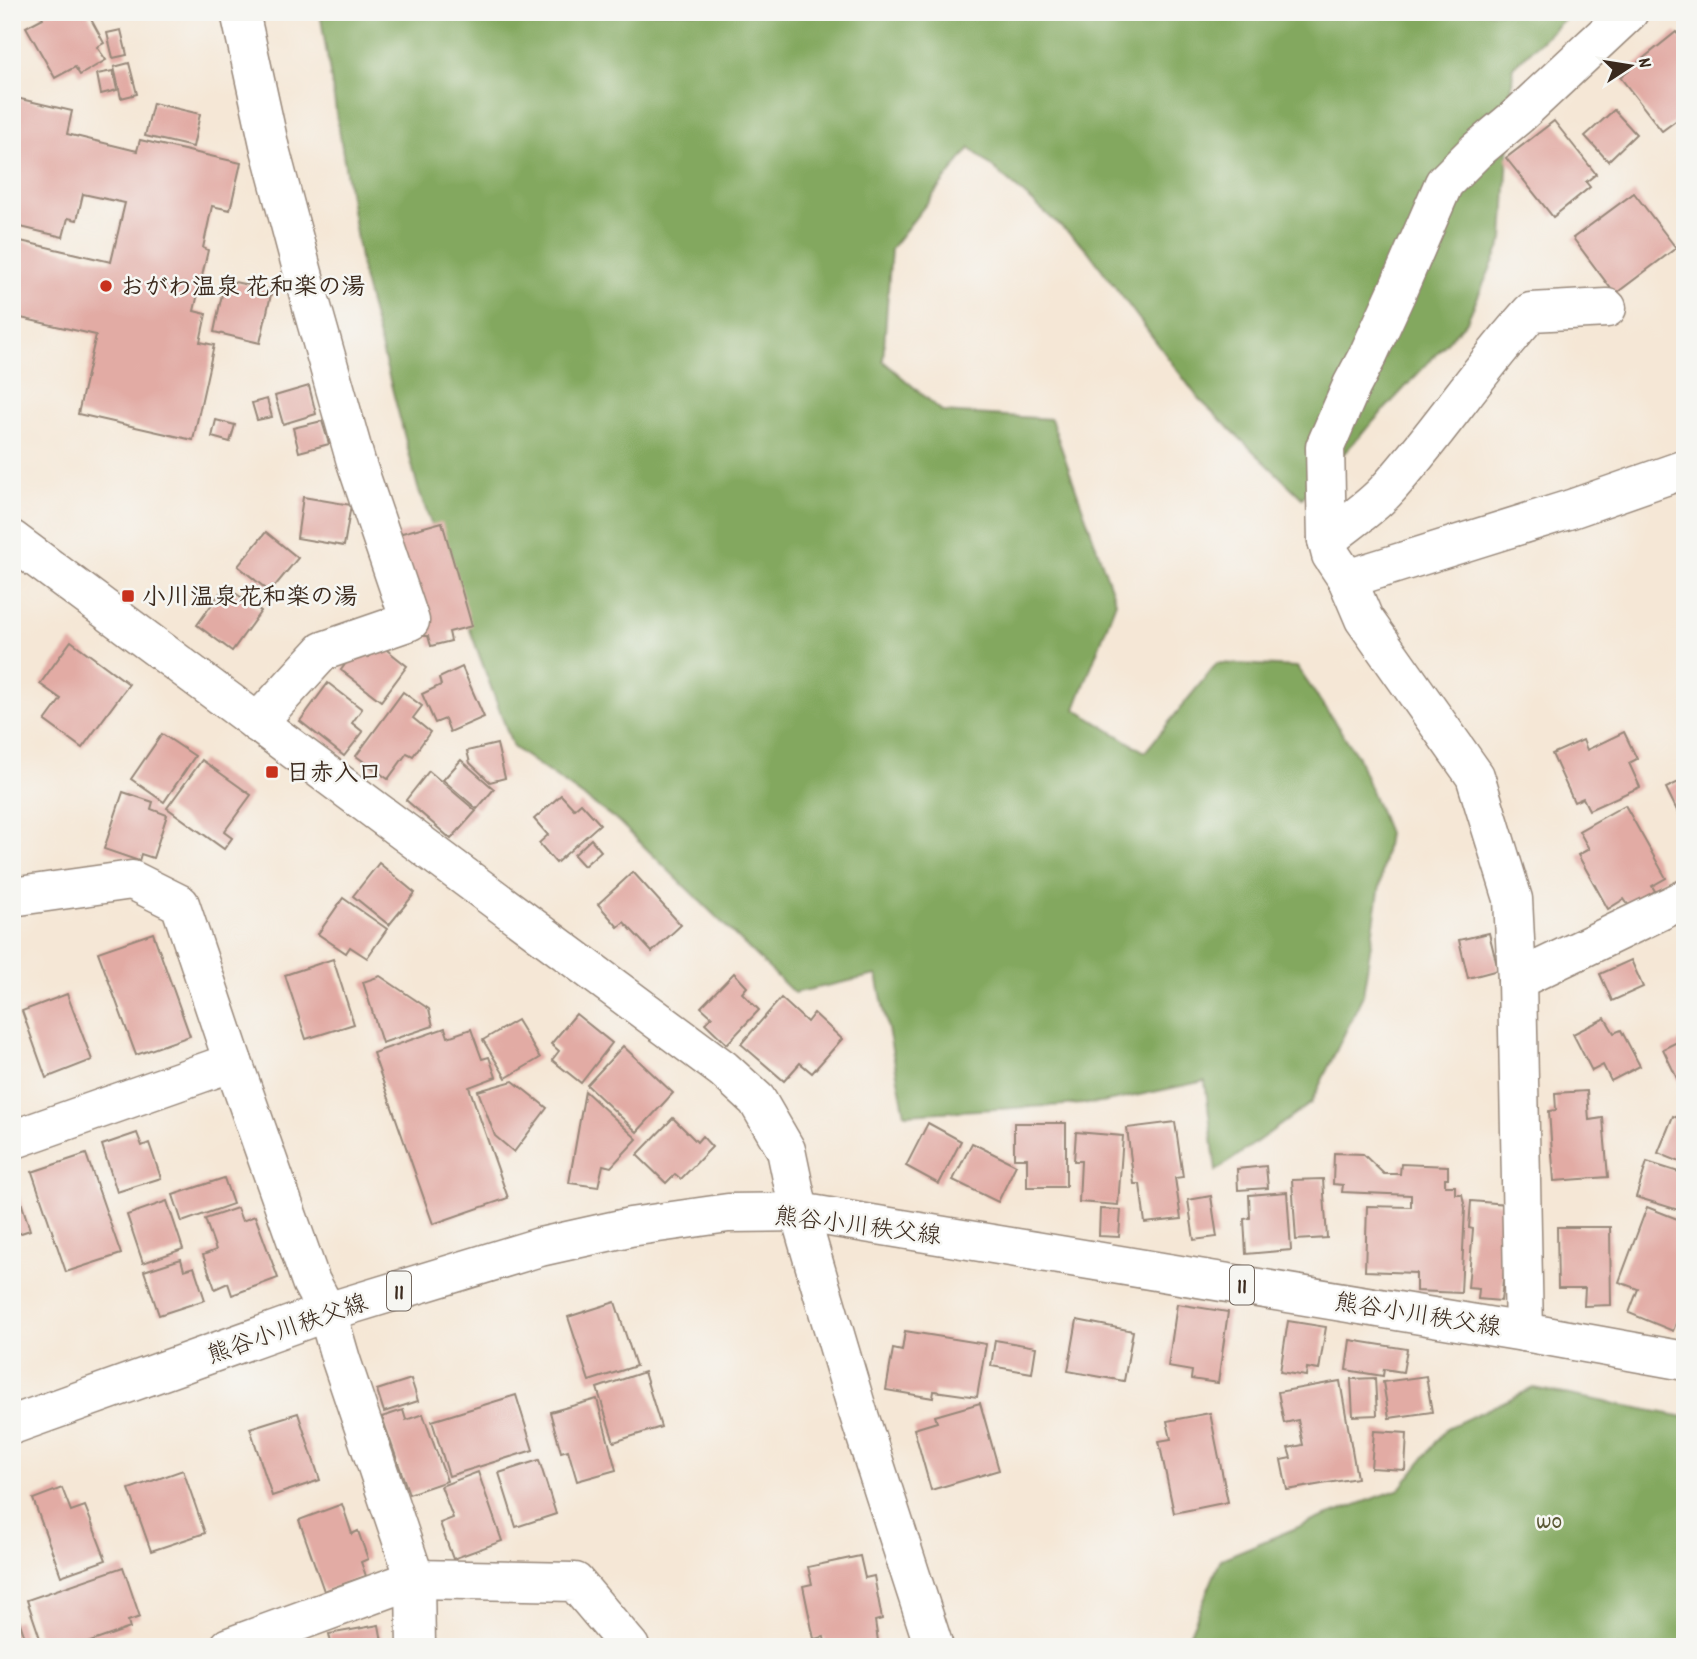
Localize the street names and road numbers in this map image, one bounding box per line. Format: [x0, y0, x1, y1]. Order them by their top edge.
street label: 熊谷小川秩父線 [772, 1201, 943, 1255]
road number: 11 [1230, 1266, 1254, 1304]
road number: 11 [387, 1272, 411, 1310]
street label: 熊谷小川秩父線 [203, 1287, 373, 1374]
street label: 熊谷小川秩父線 [1332, 1287, 1503, 1347]

